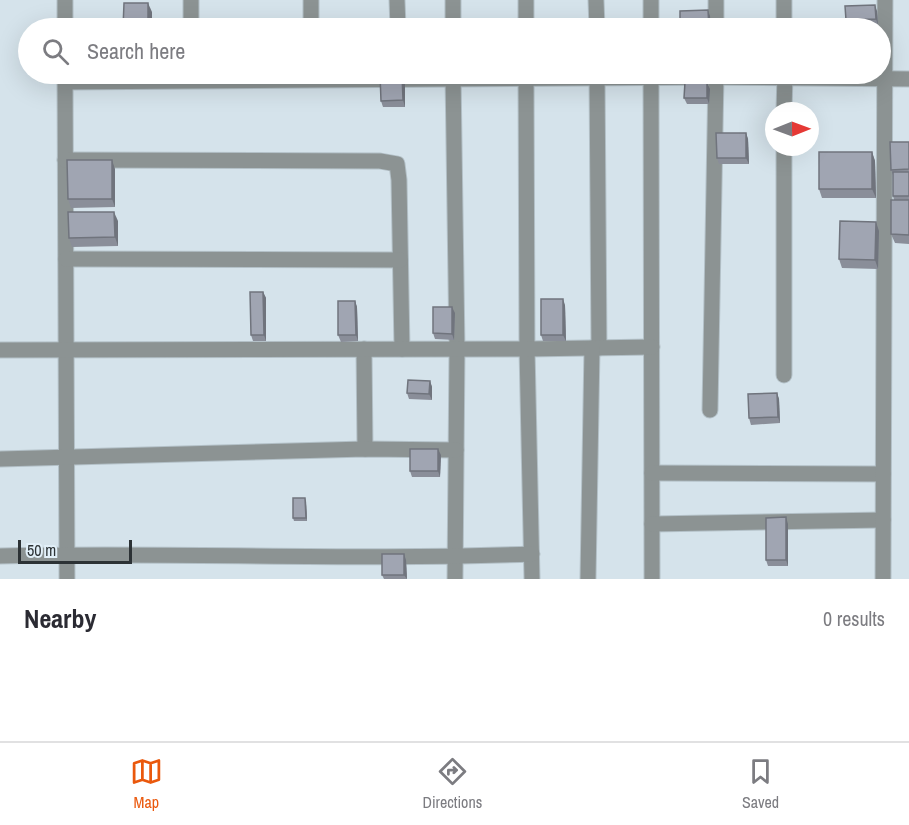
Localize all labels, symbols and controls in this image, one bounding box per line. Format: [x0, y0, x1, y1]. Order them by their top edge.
search box [18, 18, 891, 84]
icon: search [39, 35, 72, 68]
text: Search here [87, 36, 185, 66]
north arrow [765, 102, 819, 156]
scale bar [18, 537, 132, 564]
text: 50 m [27, 539, 56, 561]
text: Nearby [24, 601, 96, 636]
text: 0 results [823, 605, 885, 632]
tab: Map [130, 755, 163, 813]
tab: Directions [422, 755, 482, 813]
tab: Saved [742, 755, 779, 813]

